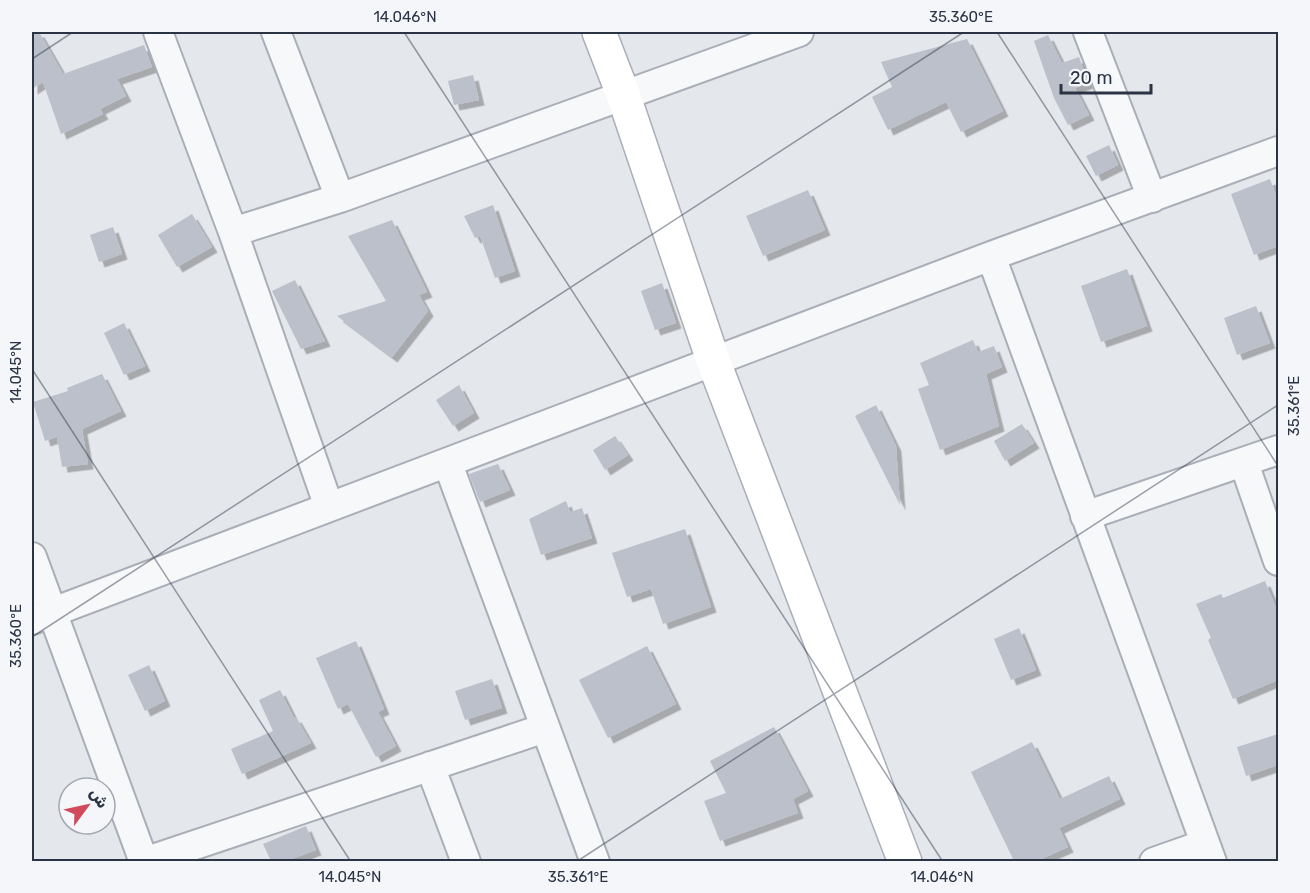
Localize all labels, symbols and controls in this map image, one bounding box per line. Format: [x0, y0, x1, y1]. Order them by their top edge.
text: 14.046°N [373, 8, 437, 26]
text: 35.360°E [929, 8, 993, 26]
scale bar [1061, 57, 1151, 95]
text: 20 m [1070, 67, 1112, 89]
text: 14.045°N [7, 340, 25, 404]
text: 35.361°E [1285, 376, 1303, 436]
text: 35.360°E [7, 604, 25, 668]
north arrow [57, 776, 117, 836]
text: ش [86, 784, 113, 812]
text: 14.045°N [318, 868, 382, 886]
text: 35.361°E [548, 868, 608, 886]
text: 14.046°N [910, 868, 974, 886]

